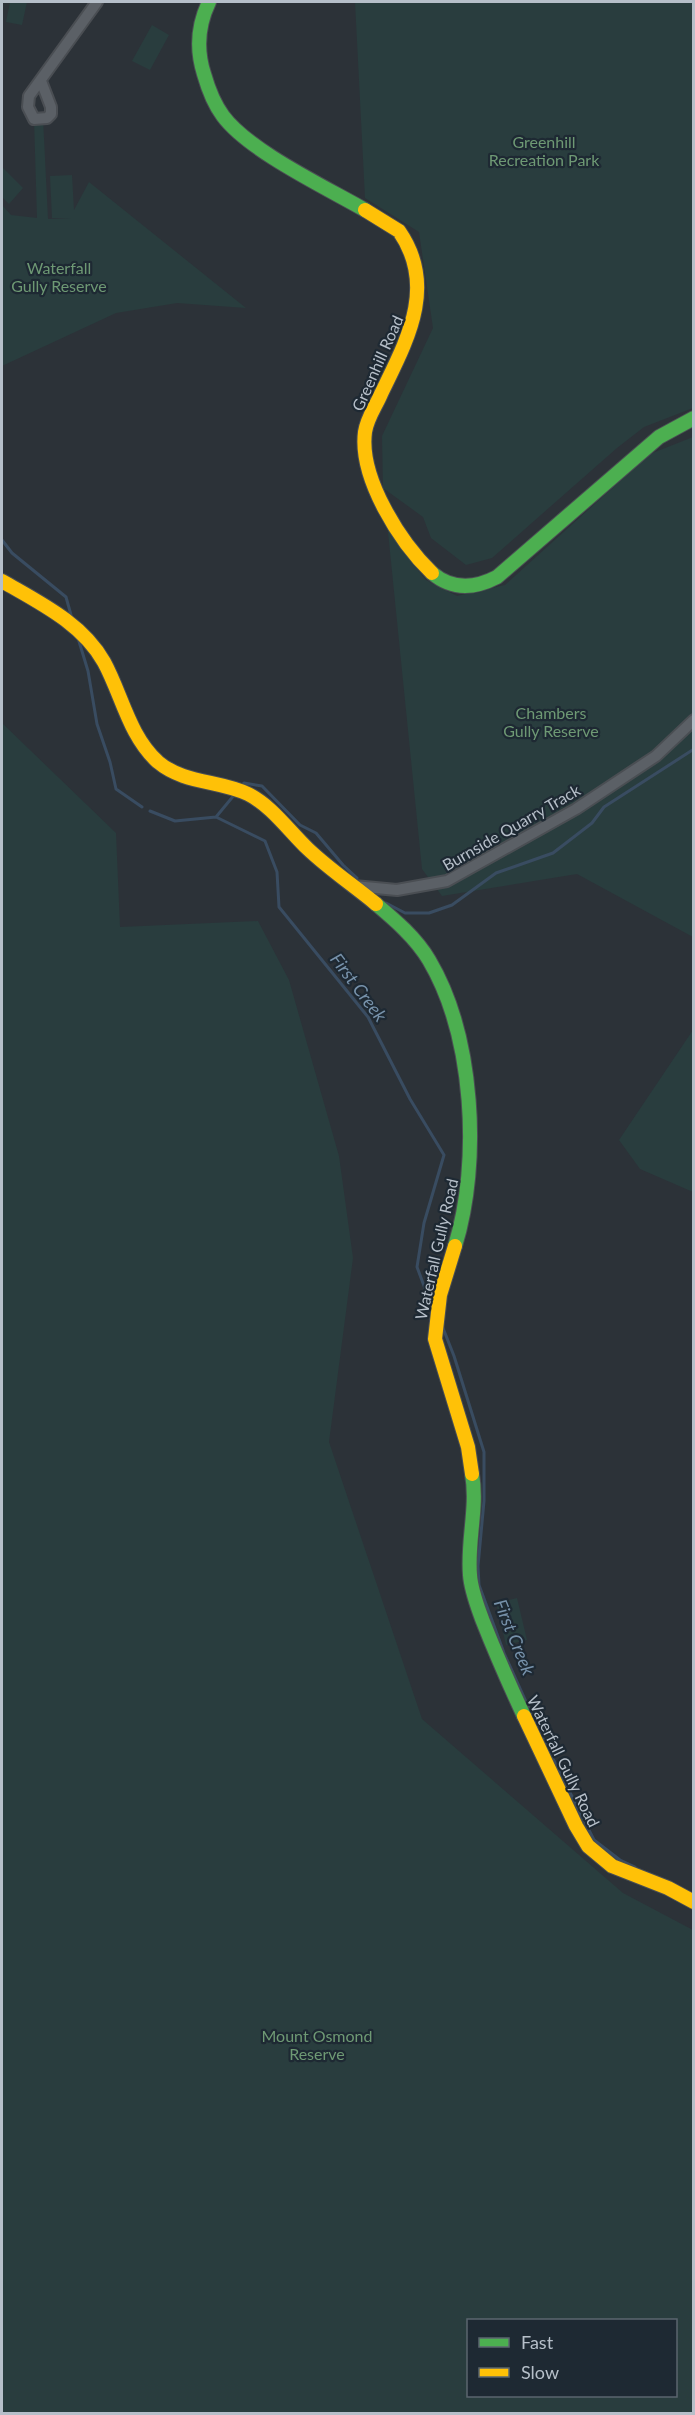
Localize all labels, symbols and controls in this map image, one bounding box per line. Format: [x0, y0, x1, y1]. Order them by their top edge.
park label: Greenhill Recreation Park [489, 132, 600, 169]
park label: Waterfall Gully Reserve [11, 258, 107, 295]
street label: Greenhill Road [347, 312, 407, 414]
park label: Chambers Gully Reserve [503, 703, 599, 740]
street label: Burnside Quarry Track [439, 779, 584, 874]
water label: First Creek [326, 948, 392, 1026]
street label: Waterfall Gully Road [411, 1177, 461, 1321]
water label: First Creek [490, 1596, 540, 1679]
street label: Waterfall Gully Road [524, 1692, 604, 1830]
park label: Mount Osmond Reserve [262, 2026, 372, 2063]
legend [467, 2319, 677, 2397]
text: Fast [521, 2331, 554, 2353]
text: Slow [521, 2361, 559, 2383]

